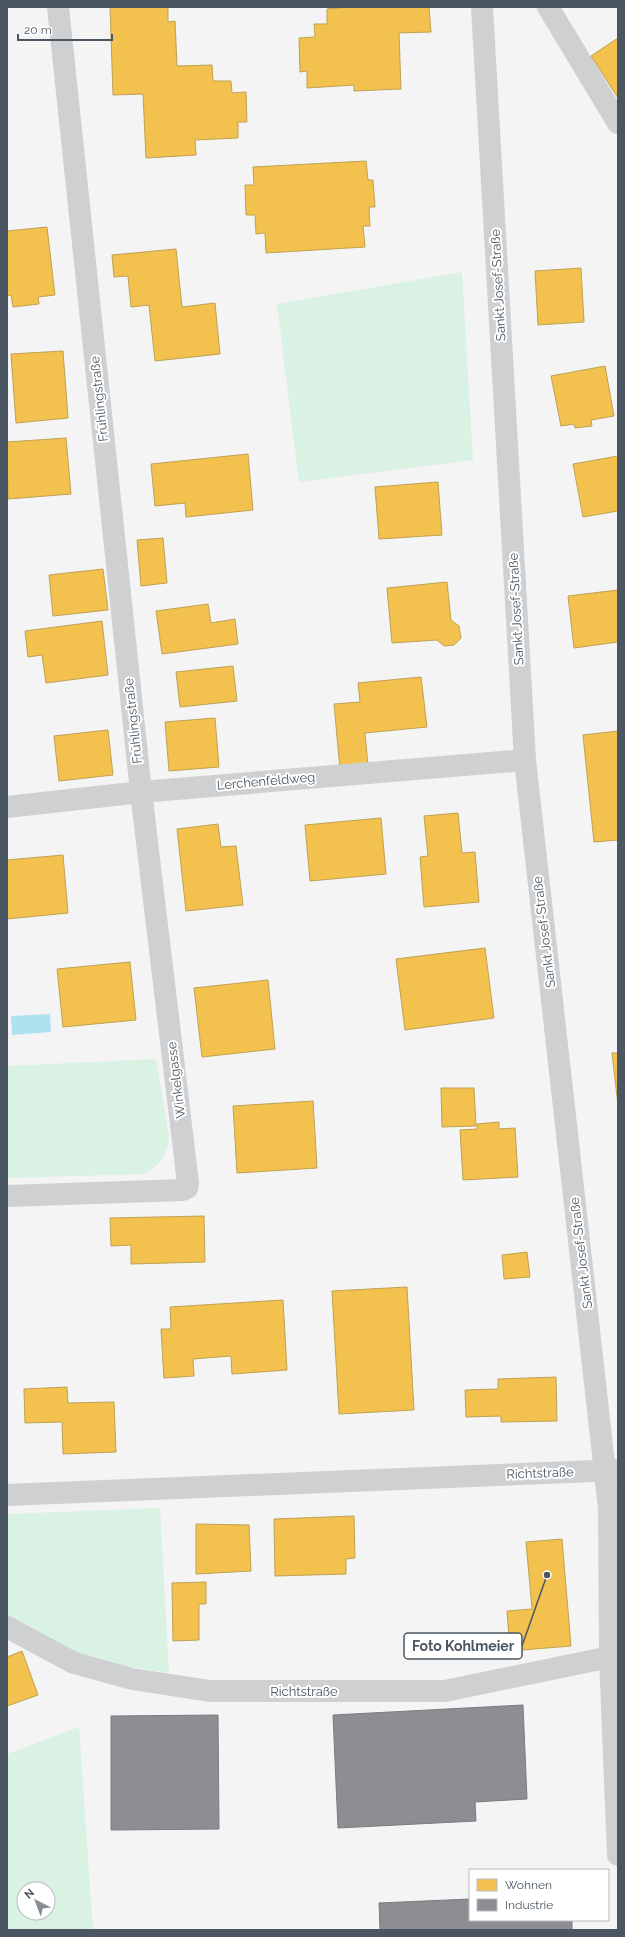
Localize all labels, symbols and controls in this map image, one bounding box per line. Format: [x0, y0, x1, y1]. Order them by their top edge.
scale bar [18, 16, 112, 42]
text: 20 m [24, 23, 52, 37]
street label: Sankt Josef-Straße [488, 228, 508, 342]
street label: Frühlingstraße [87, 355, 111, 443]
street label: Sankt Josef-Straße [506, 552, 526, 666]
street label: Frühlingstraße [121, 677, 145, 765]
street label: Lerchenfeldweg [216, 769, 316, 793]
street label: Sankt Josef-Straße [530, 875, 558, 989]
street label: Winkelgasse [164, 1040, 188, 1119]
street label: Sankt Josef-Straße [567, 1196, 595, 1310]
street label: Richtstraße [506, 1464, 574, 1482]
callout: Foto Kohlmeier [404, 1633, 522, 1659]
text: Foto Kohlmeier [412, 1638, 515, 1654]
street label: Richtstraße [270, 1684, 338, 1699]
legend [469, 1869, 609, 1921]
text: Wohnen [505, 1878, 552, 1892]
north arrow [16, 1881, 56, 1921]
text: N [22, 1886, 37, 1902]
text: Industrie [505, 1898, 553, 1912]

